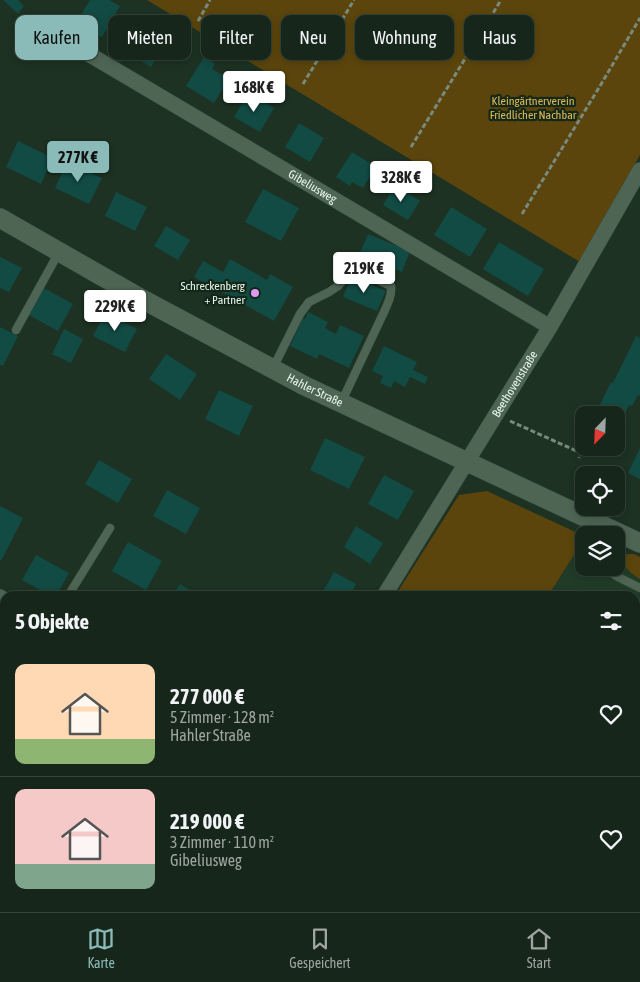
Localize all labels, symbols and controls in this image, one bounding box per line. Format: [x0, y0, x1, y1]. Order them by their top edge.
chip: Kaufen [15, 15, 98, 60]
chip: Mieten [108, 15, 191, 60]
chip: Filter [201, 15, 271, 60]
chip: Neu [281, 15, 345, 60]
chip: Wohnung [355, 15, 454, 60]
chip: Haus [464, 15, 534, 60]
pin: 168K € [213, 70, 295, 113]
text: 168K € [234, 78, 274, 96]
park label: Kleingärtnerverein Friedlicher Nachbar [490, 94, 577, 122]
pin: 277K € [37, 140, 119, 183]
text: 277K € [58, 148, 98, 166]
pin: 328K € [360, 160, 442, 203]
street label: Gibeliusweg [286, 167, 340, 207]
text: 328K € [381, 168, 421, 186]
pin: 219K € [323, 252, 405, 294]
text: 219K € [344, 259, 384, 277]
place label: Schreckenberg + Partner [181, 279, 246, 307]
marker: Schreckenberg + Partner [249, 287, 261, 299]
pin: 229K € [74, 290, 156, 332]
text: 229K € [95, 297, 135, 315]
street label: Beethovenstraße [489, 348, 540, 420]
street label: Hahler Straße [284, 371, 345, 410]
north arrow [575, 406, 625, 456]
map controls [575, 406, 625, 576]
button: locate [575, 466, 625, 516]
button: layers [575, 526, 625, 576]
icon: filters [597, 607, 625, 635]
text: 5 Objekte [15, 609, 89, 633]
icon: home [55, 684, 115, 744]
text: 277 000 € [170, 684, 244, 708]
icon: heart [597, 700, 625, 728]
text: 5 Zimmer · 128 m² [170, 708, 274, 726]
text: Hahler Straße [170, 726, 251, 744]
icon: home [55, 809, 115, 869]
text: 219 000 € [170, 809, 244, 833]
icon: heart [597, 825, 625, 853]
text: 3 Zimmer · 110 m² [170, 833, 274, 851]
text: Gibeliusweg [170, 851, 242, 869]
tab: Karte [87, 925, 115, 971]
tab: Gespeichert [289, 925, 351, 971]
tab: Start [525, 925, 553, 971]

